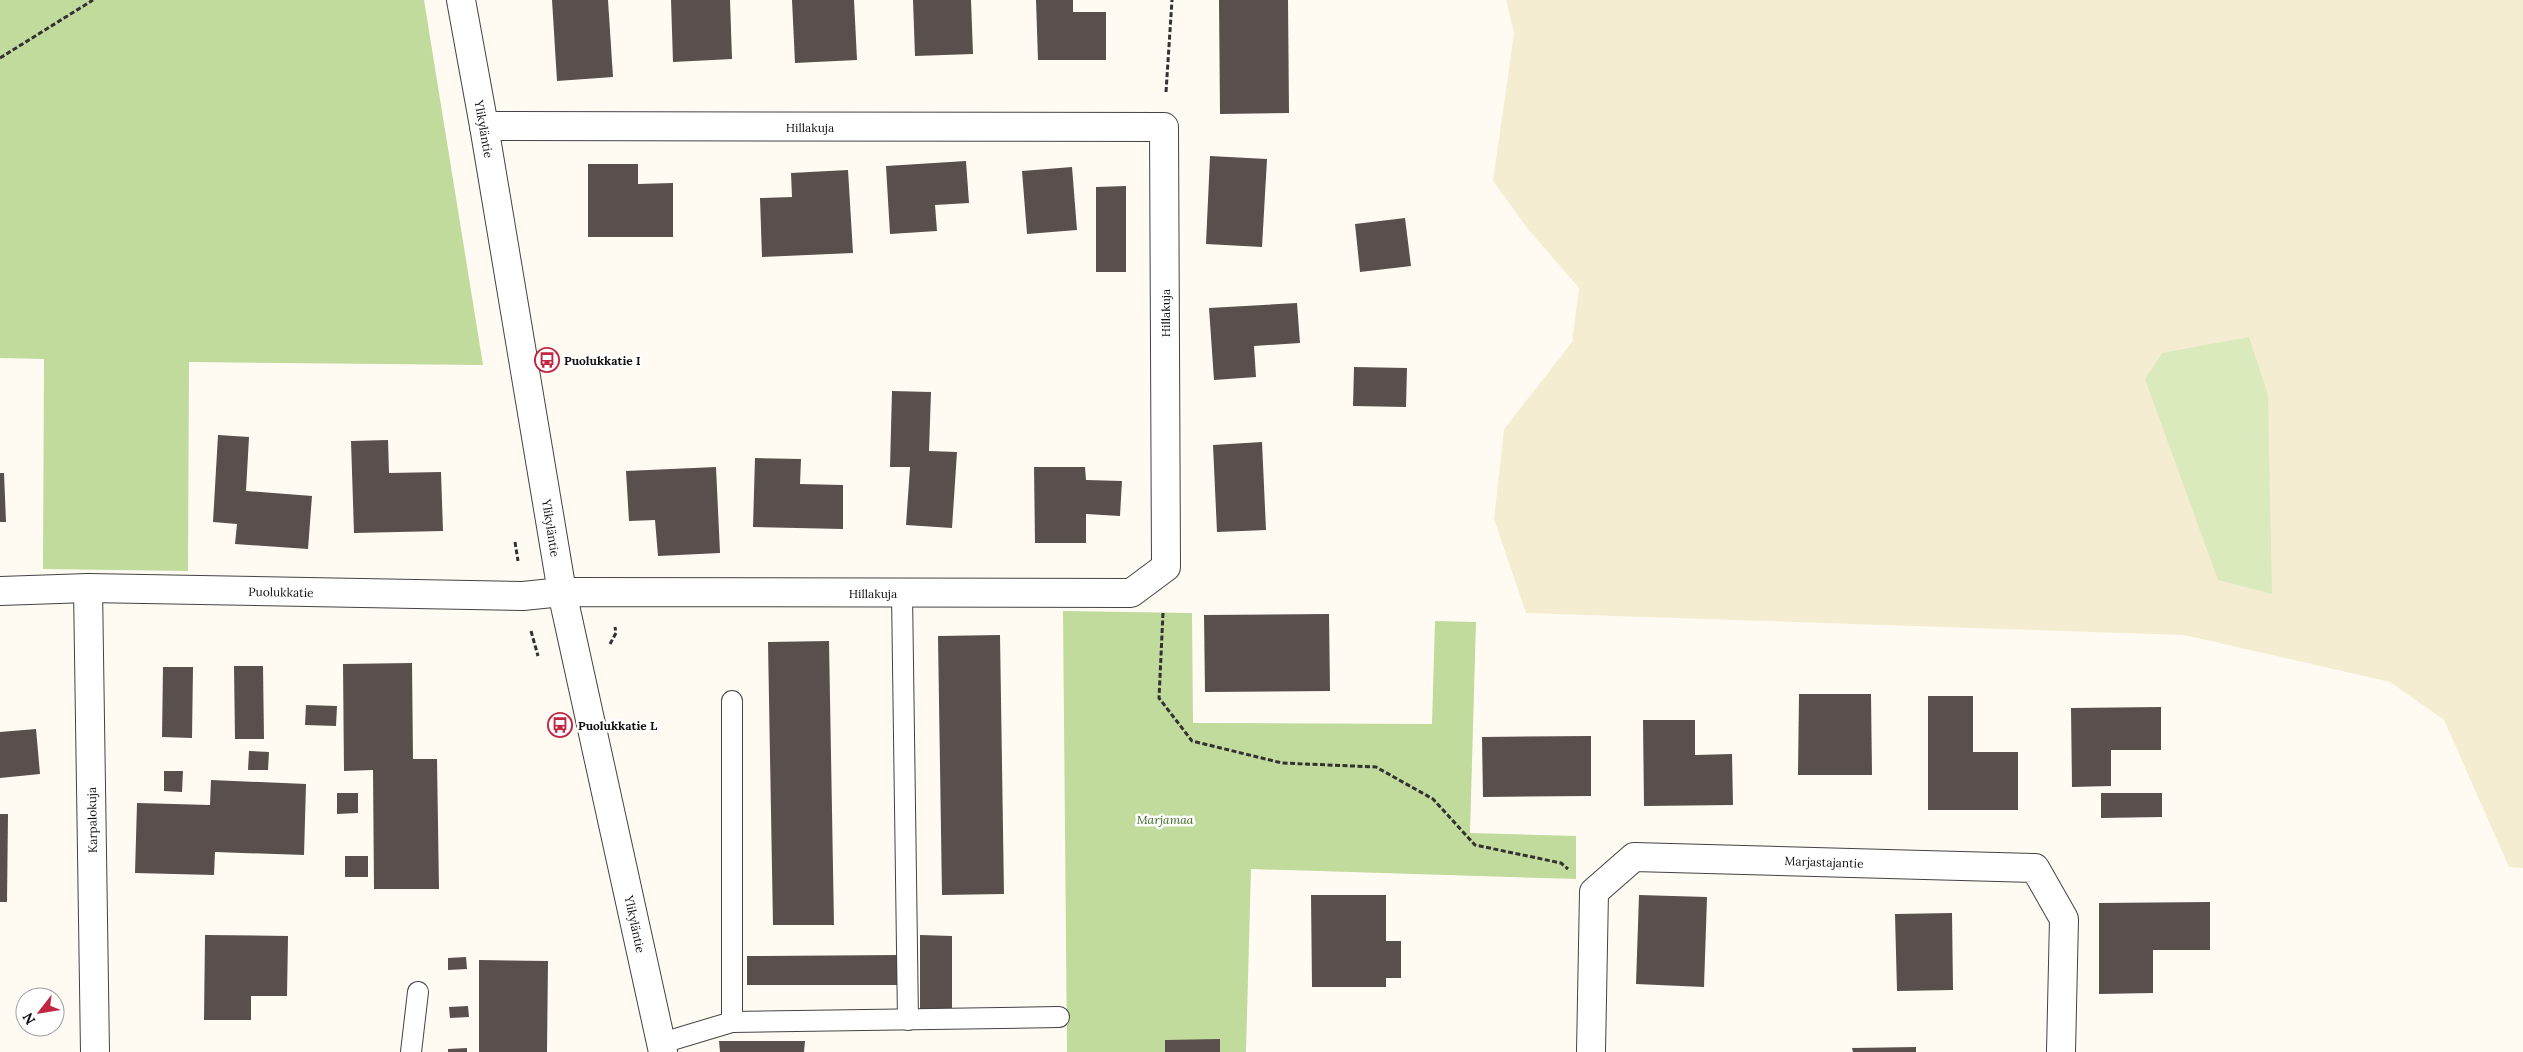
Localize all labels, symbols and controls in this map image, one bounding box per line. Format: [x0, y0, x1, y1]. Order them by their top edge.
street label: Ylikyläntie [471, 98, 497, 160]
street label: Hillakuja [786, 120, 834, 135]
street label: Hillakuja [1158, 289, 1173, 337]
bus stop icon: Puolukkatie I [534, 347, 560, 373]
place label: Puolukkatie I [564, 353, 641, 368]
street label: Ylikyläntie [539, 497, 563, 558]
street label: Puolukkatie [248, 584, 314, 600]
street label: Hillakuja [849, 586, 897, 601]
bus stop icon: Puolukkatie L [547, 712, 573, 738]
place label: Puolukkatie L [578, 718, 658, 733]
street label: Karpalokuja [84, 787, 100, 853]
park label: Marjamaa [1137, 812, 1194, 827]
street label: Marjastajantie [1784, 853, 1864, 871]
street label: Ylikyläntie [621, 893, 649, 955]
north arrow [15, 987, 65, 1037]
text: N [18, 1009, 39, 1028]

